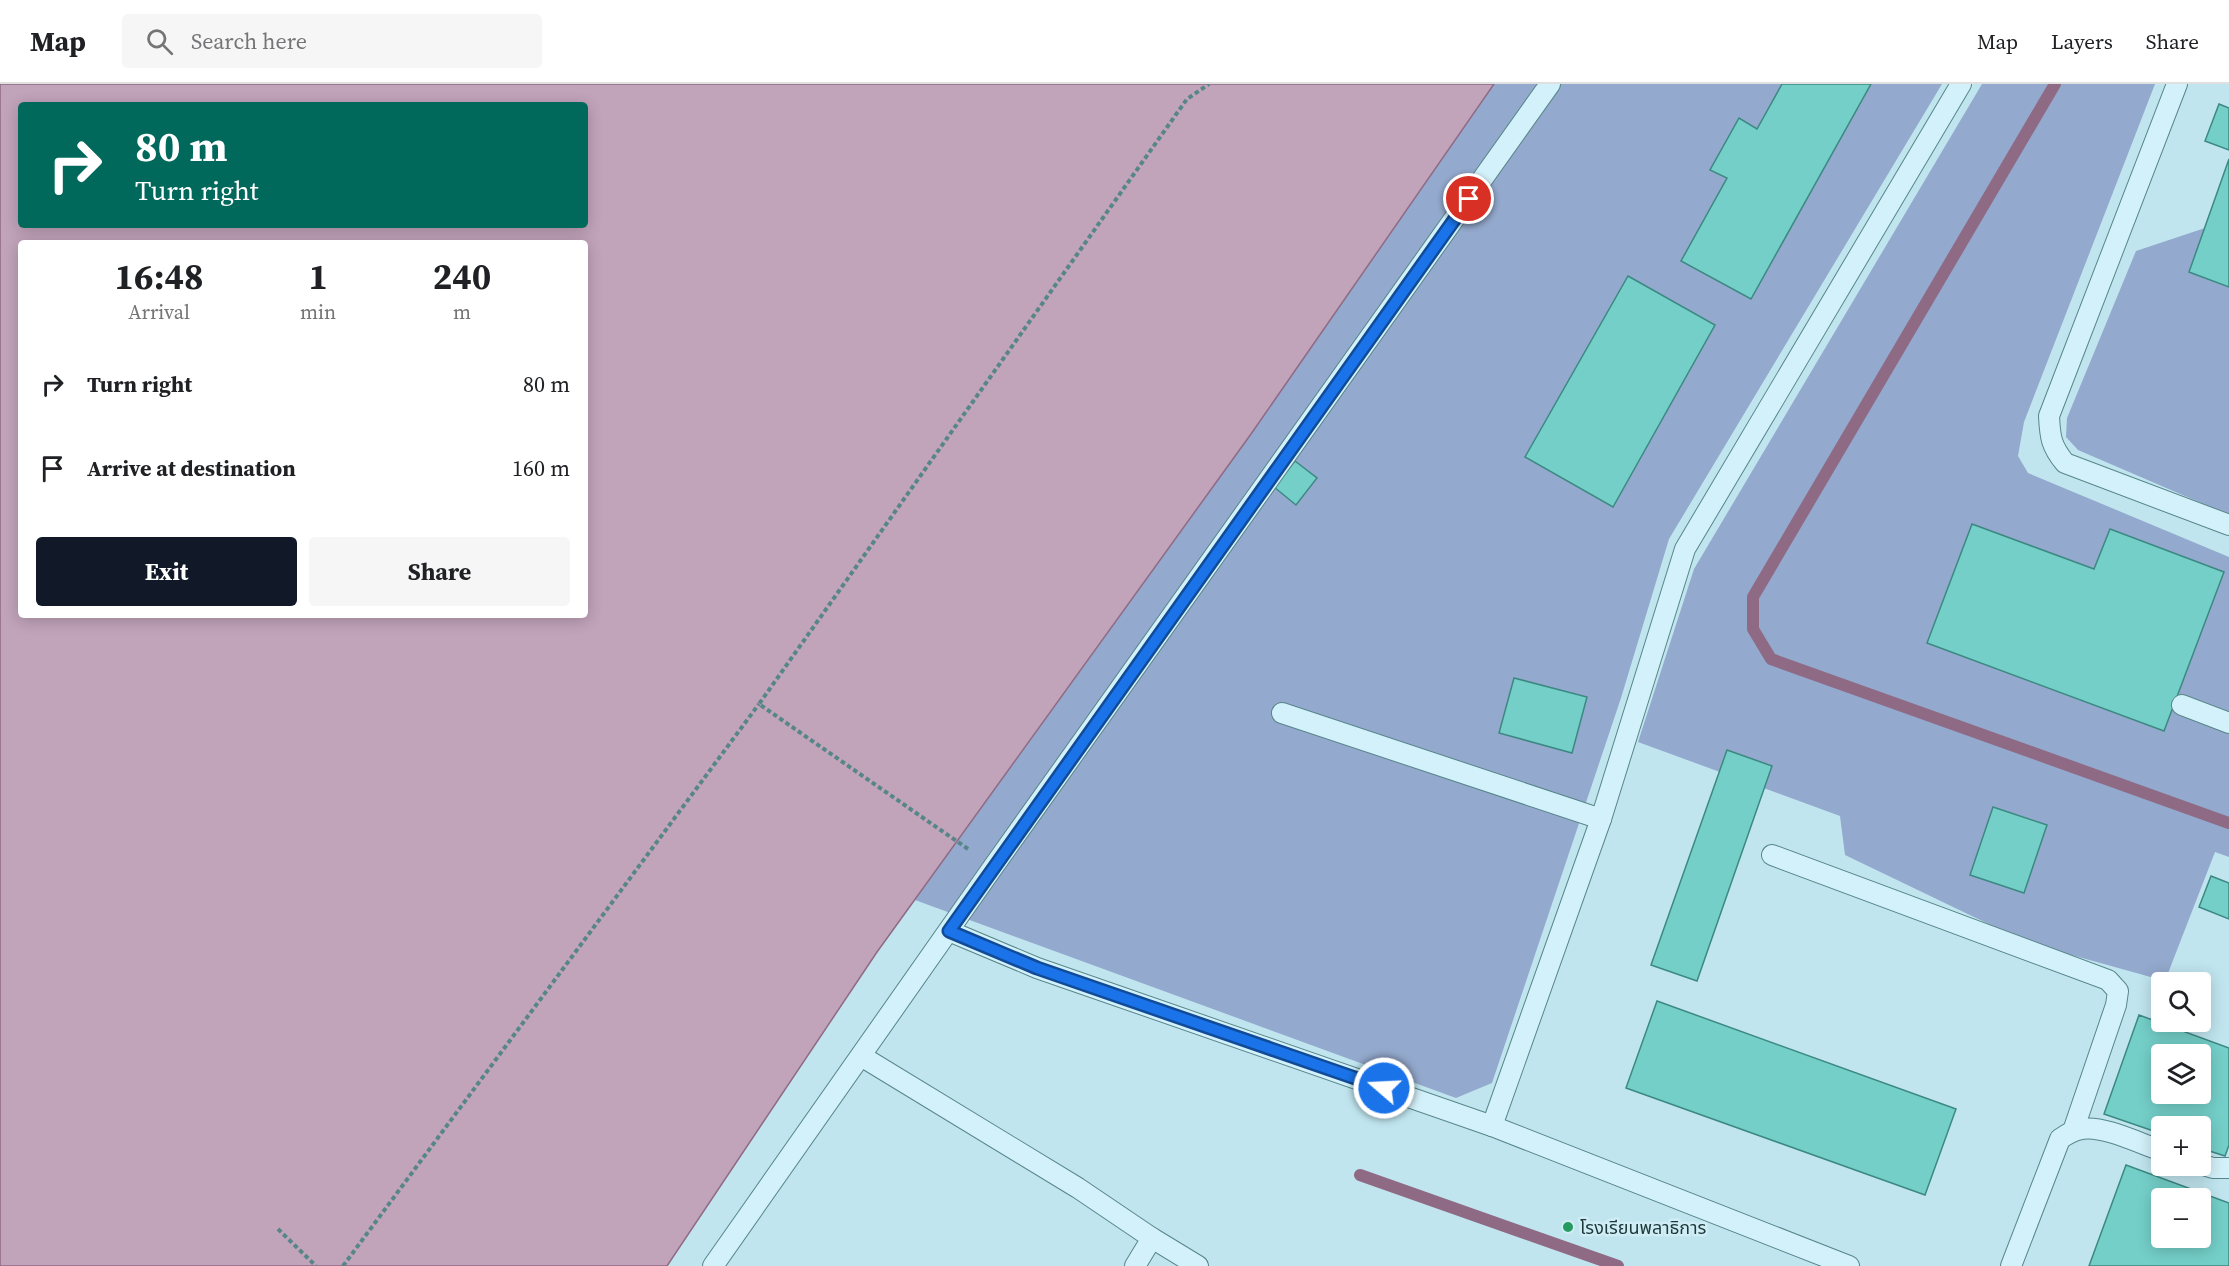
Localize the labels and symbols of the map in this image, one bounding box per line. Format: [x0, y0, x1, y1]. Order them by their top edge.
pin [1443, 173, 1494, 224]
position arrow [1352, 1056, 1416, 1120]
place label: โรงเรียนพลาธิการ [1580, 1215, 1706, 1240]
marker: โรงเรียนพลาธิการ [1561, 1220, 1575, 1234]

